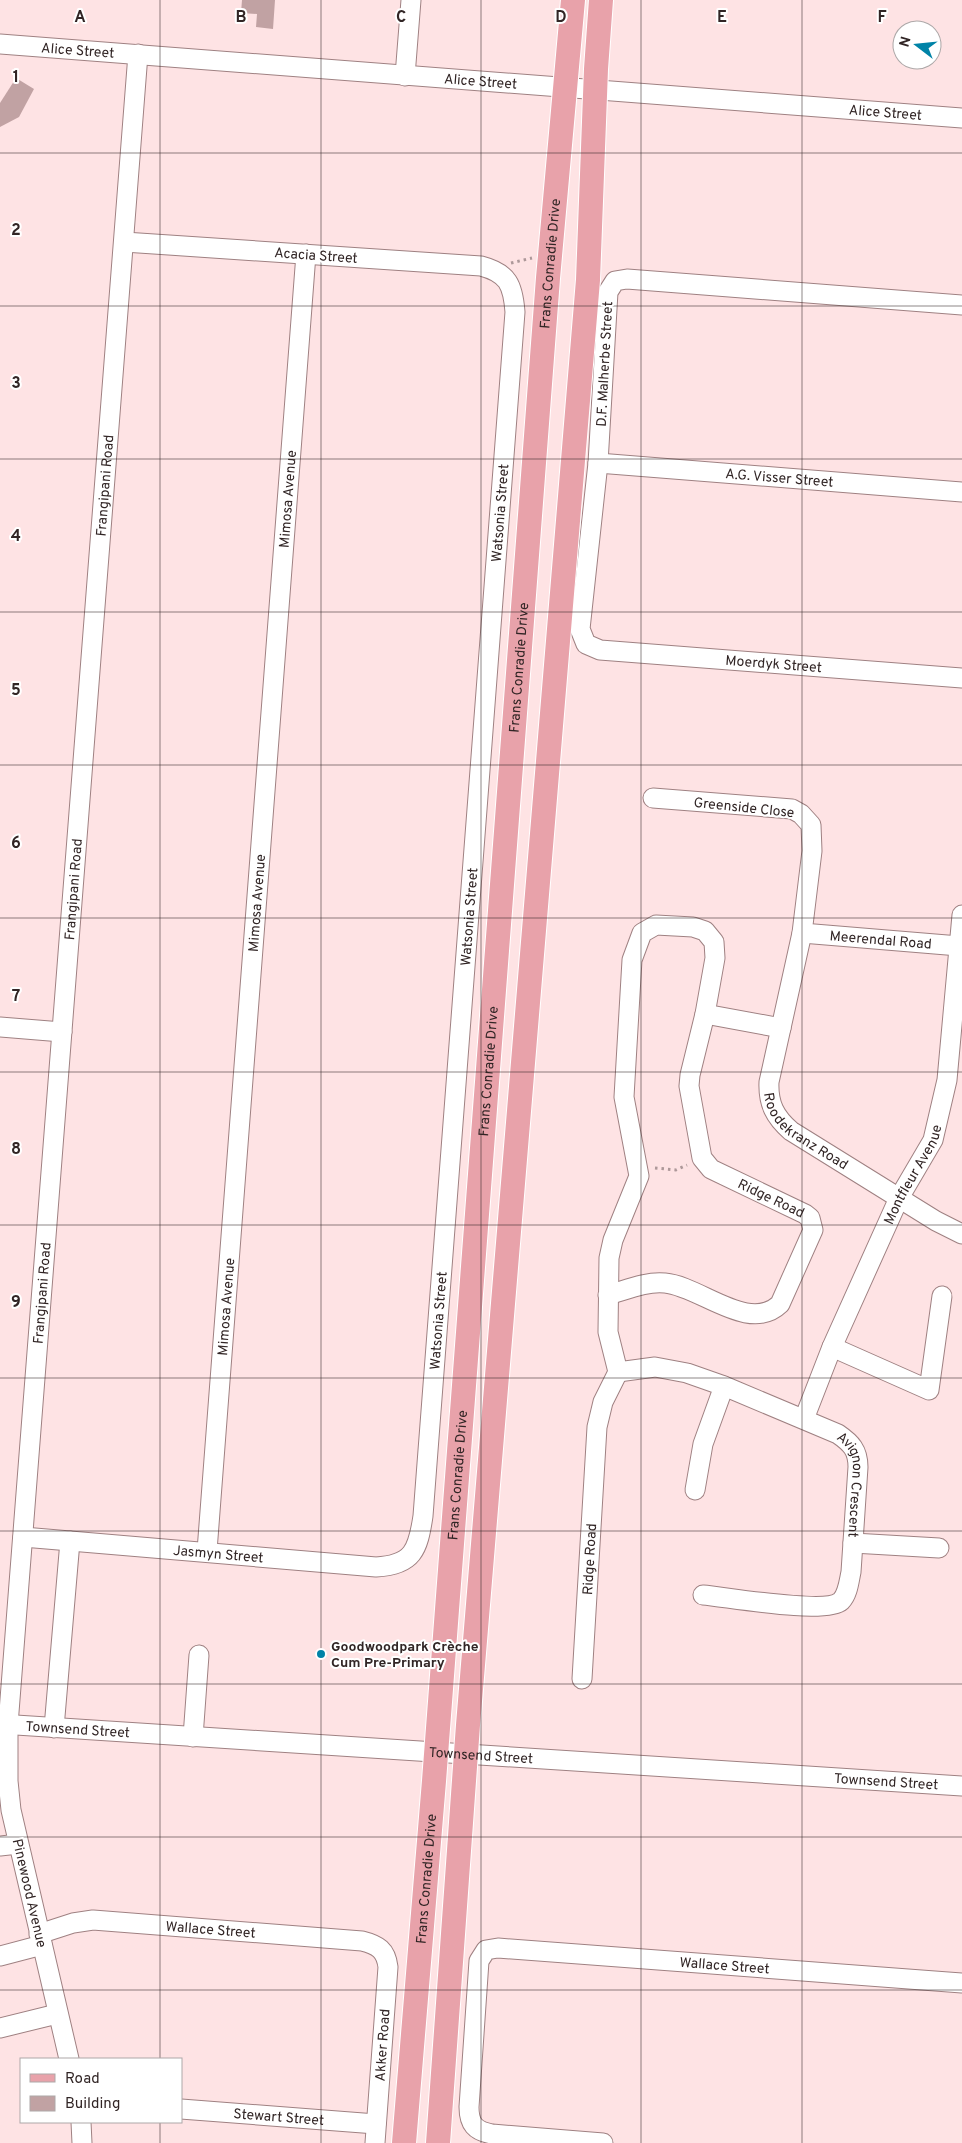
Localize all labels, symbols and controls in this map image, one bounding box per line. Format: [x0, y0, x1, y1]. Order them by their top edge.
text: A [74, 8, 86, 28]
text: B [235, 8, 247, 28]
text: C [396, 8, 406, 28]
text: D [555, 8, 567, 28]
text: E [717, 8, 727, 28]
text: F [877, 8, 887, 28]
north arrow [892, 20, 942, 70]
text: N [896, 35, 916, 49]
street label: Alice Street [40, 40, 115, 63]
text: 1 [13, 68, 19, 88]
street label: Alice Street [443, 71, 518, 94]
street label: Alice Street [848, 102, 922, 125]
street label: Frans Conradie Drive [537, 198, 565, 329]
text: 2 [11, 221, 21, 241]
street label: Acacia Street [274, 245, 358, 268]
street label: D.F. Malherbe Street [594, 301, 617, 427]
text: 3 [11, 374, 21, 394]
street label: Frangipani Road [93, 434, 118, 537]
street label: Mimosa Avenue [277, 450, 301, 549]
street label: Watsonia Street [489, 463, 513, 563]
street label: A.G. Visser Street [725, 466, 834, 492]
text: 4 [11, 527, 21, 547]
street label: Frans Conradie Drive [507, 602, 533, 733]
street label: Moerdyk Street [725, 653, 822, 677]
text: 5 [11, 681, 21, 701]
street label: Greenside Close [693, 795, 795, 822]
text: 6 [11, 834, 21, 854]
street label: Frangipani Road [62, 838, 87, 941]
street label: Mimosa Avenue [246, 853, 270, 953]
street label: Watsonia Street [458, 867, 483, 967]
street label: Meerendal Road [829, 928, 932, 954]
text: 7 [12, 987, 20, 1007]
street label: Frans Conradie Drive [476, 1006, 503, 1137]
street label: Roodekranz Road [759, 1091, 851, 1174]
street label: Montfleur Avenue [881, 1123, 946, 1228]
text: 8 [11, 1140, 21, 1160]
street label: Ridge Road [735, 1176, 807, 1222]
street label: Frangipani Road [31, 1242, 56, 1345]
street label: Mimosa Avenue [215, 1257, 239, 1356]
street label: Watsonia Street [427, 1271, 452, 1371]
text: 9 [11, 1293, 21, 1313]
street label: Frans Conradie Drive [445, 1410, 472, 1541]
street label: Avignon Crescent [833, 1429, 865, 1538]
street label: Ridge Road [580, 1523, 601, 1596]
street label: Jasmyn Street [172, 1543, 264, 1567]
place label: Goodwoodpark Crèche Cum Pre-Primary [331, 1639, 479, 1672]
marker: Goodwoodpark Crèche Cum Pre-Primary [315, 1648, 327, 1660]
street label: Townsend Street [25, 1719, 130, 1742]
street label: Townsend Street [428, 1745, 534, 1768]
street label: Townsend Street [833, 1771, 939, 1794]
street label: Frans Conradie Drive [414, 1813, 441, 1945]
street label: Pinewood Avenue [8, 1837, 49, 1949]
street label: Wallace Street [165, 1919, 256, 1943]
street label: Wallace Street [679, 1955, 770, 1978]
street label: Akker Road [372, 2008, 395, 2082]
legend [20, 2058, 182, 2123]
text: Road [65, 2070, 100, 2089]
text: Building [65, 2095, 120, 2114]
street label: Stewart Street [233, 2106, 325, 2130]

